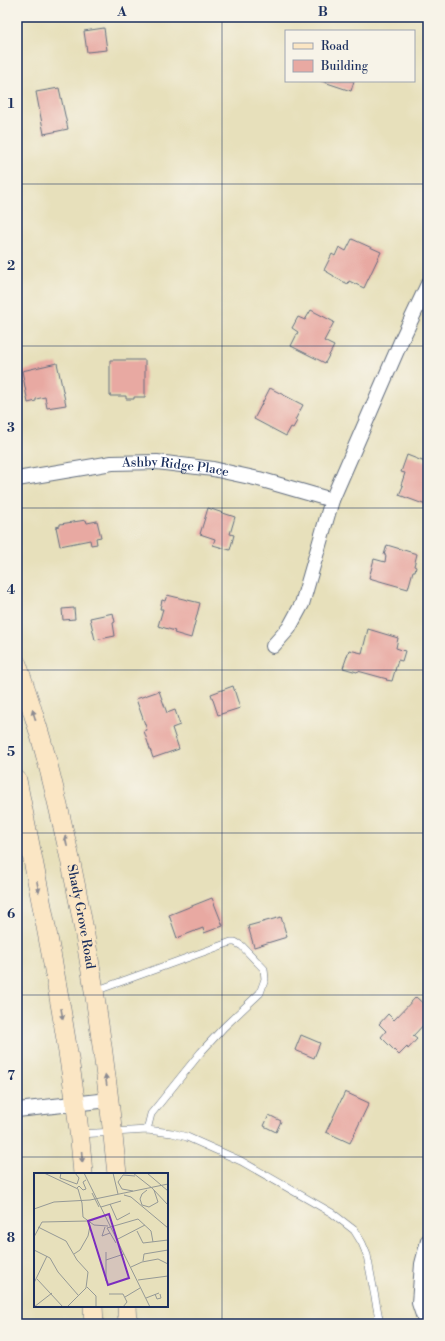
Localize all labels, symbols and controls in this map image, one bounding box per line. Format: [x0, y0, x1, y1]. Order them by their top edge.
text: A [116, 4, 127, 20]
text: B [318, 4, 328, 20]
legend [285, 30, 415, 82]
text: Road [321, 39, 349, 54]
text: Building [320, 59, 369, 74]
text: 1 [8, 96, 15, 112]
text: 2 [7, 258, 15, 274]
text: 3 [7, 420, 15, 436]
street label: Ashby Ridge Place [121, 454, 231, 480]
text: 4 [7, 582, 16, 598]
one-way arrow [31, 709, 37, 721]
text: 5 [7, 744, 15, 760]
one-way arrow [63, 835, 69, 847]
street label: Shady Grove Road [63, 863, 99, 971]
one-way arrow [35, 880, 41, 893]
text: 6 [7, 906, 15, 922]
one-way arrow [59, 1008, 65, 1020]
text: 7 [7, 1068, 15, 1084]
one-way arrow [103, 1074, 109, 1086]
one-way arrow [78, 1151, 85, 1163]
inset map [34, 1173, 168, 1307]
text: 8 [7, 1230, 15, 1246]

